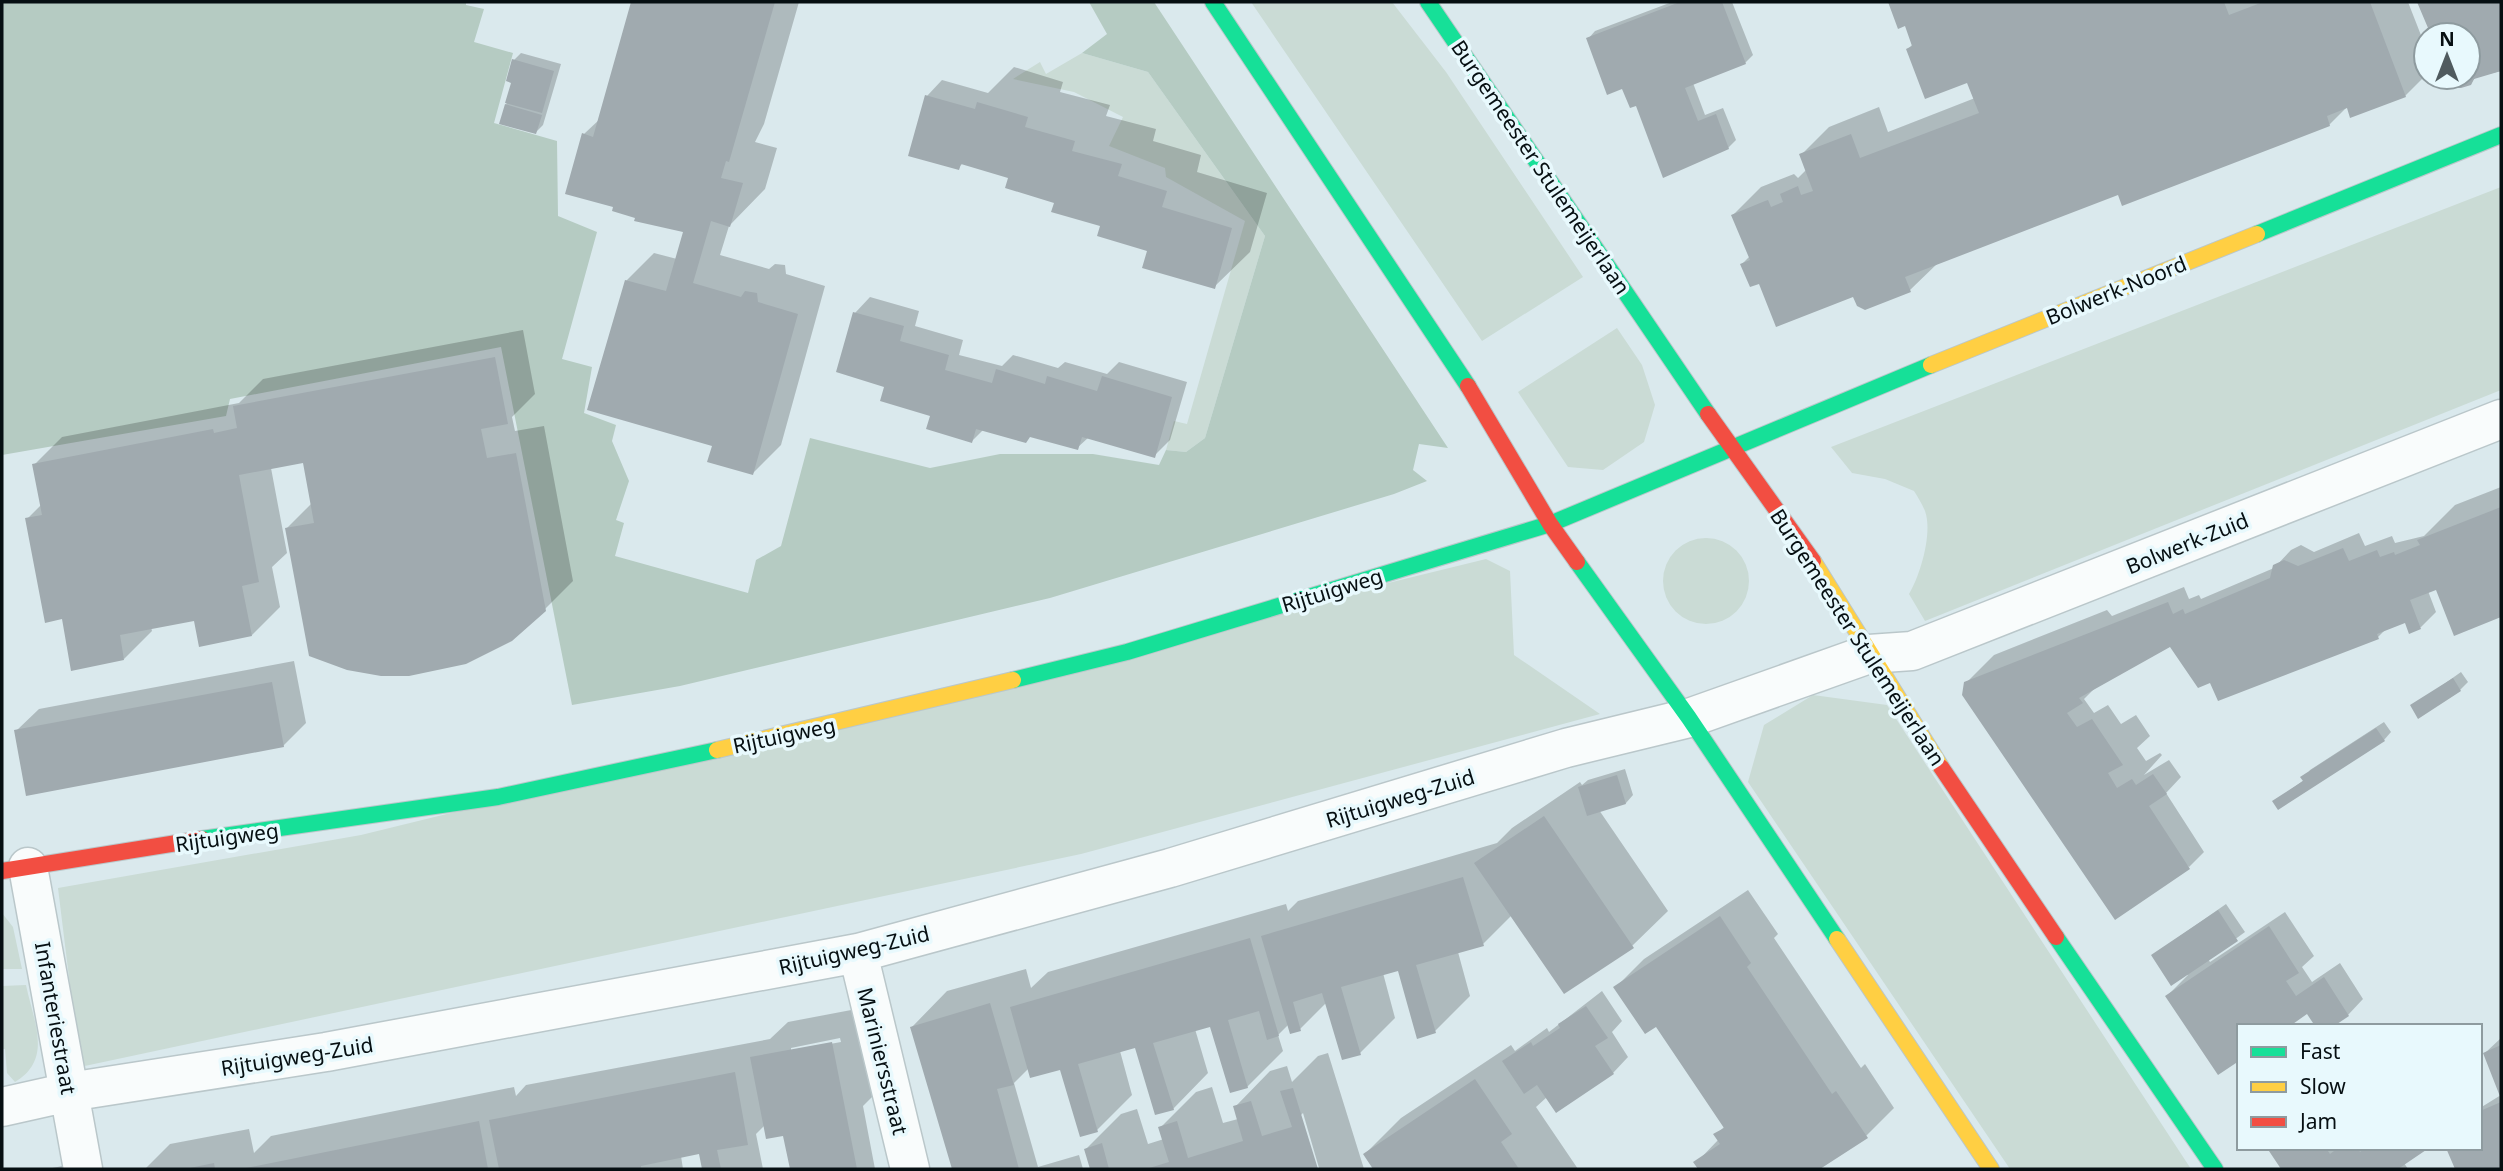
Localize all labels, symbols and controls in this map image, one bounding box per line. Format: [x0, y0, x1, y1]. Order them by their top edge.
north arrow [2412, 21, 2482, 91]
text: N [2439, 26, 2455, 52]
street label: Burgemeester Stulemeijerlaan [1445, 34, 1637, 300]
street label: Bolwerk-Noord [2042, 249, 2190, 331]
street label: Burgemeester Stulemeijerlaan [1764, 503, 1952, 771]
street label: Bolwerk-Zuid [2121, 506, 2253, 580]
street label: Rijtuigweg [1278, 561, 1386, 619]
street label: Rijtuigweg [730, 710, 838, 760]
street label: Rijtuigweg-Zuid [1322, 762, 1478, 834]
street label: Rijtuigweg [174, 816, 280, 858]
street label: Rijtuigweg-Zuid [776, 919, 932, 981]
street label: Infanteriestraat [29, 940, 83, 1097]
street label: Mariniersstraat [851, 984, 915, 1138]
legend [2237, 1024, 2482, 1150]
street label: Rijtuigweg-Zuid [219, 1030, 375, 1082]
text: Fast [2300, 1037, 2341, 1065]
text: Slow [2300, 1072, 2346, 1100]
text: Jam [2298, 1107, 2337, 1135]

